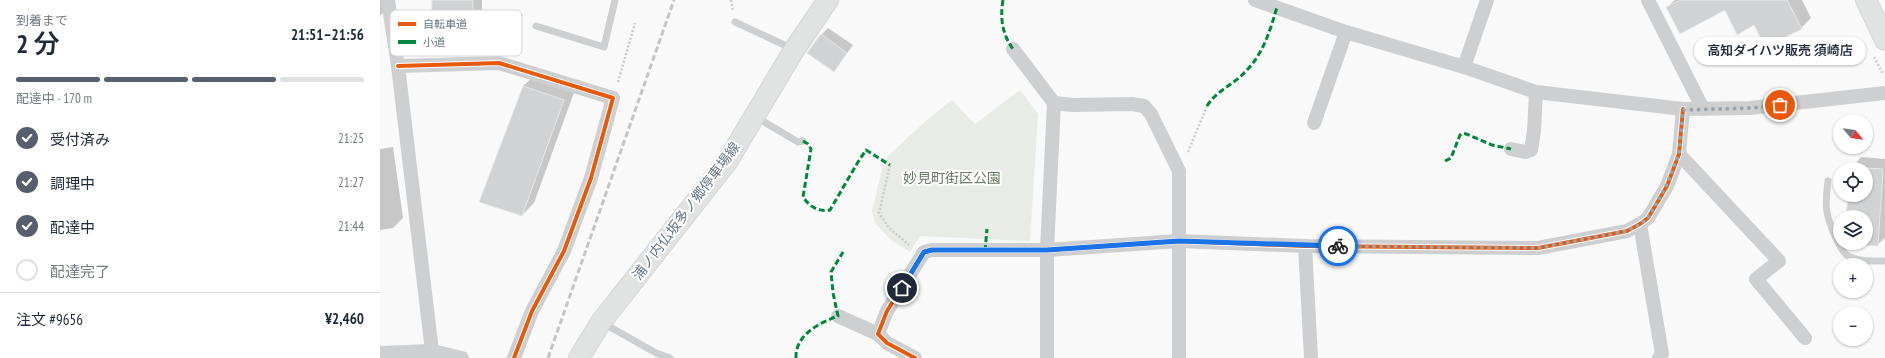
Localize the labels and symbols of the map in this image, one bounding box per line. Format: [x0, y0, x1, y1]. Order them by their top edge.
legend [390, 10, 522, 56]
text: 自転車道 [423, 17, 467, 31]
text: 小道 [423, 35, 445, 49]
callout: 高知ダイハツ販売 須崎店 [1694, 37, 1866, 65]
pin [1763, 88, 1797, 122]
north arrow [1833, 114, 1873, 154]
street label: 浦ノ内仏坂多ノ郷停車場線 [628, 138, 744, 284]
park label: 妙見町街区公園 [903, 169, 1001, 187]
courier [1318, 226, 1358, 266]
pin [885, 271, 919, 305]

